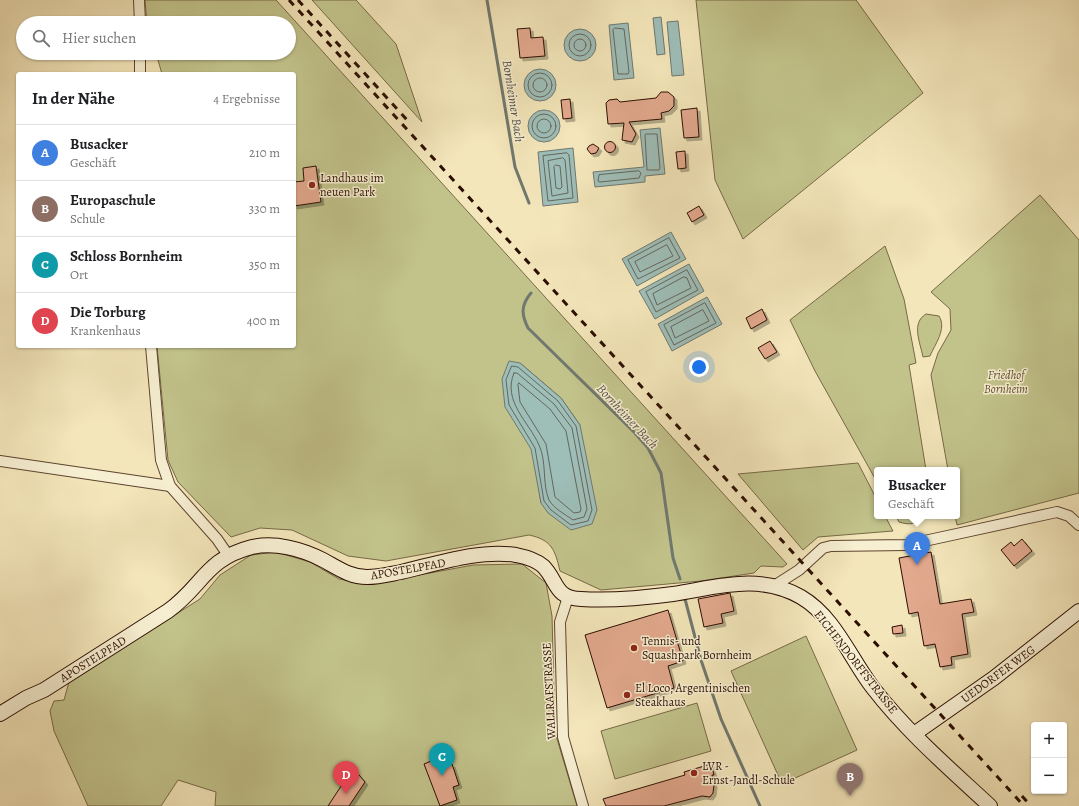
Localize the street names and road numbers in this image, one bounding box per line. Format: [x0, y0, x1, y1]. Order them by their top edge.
street label: APOSTELPFAD [368, 555, 447, 584]
street label: EICHENDORFFSTRASSE [811, 607, 901, 717]
street label: APOSTELPFAD [56, 632, 129, 686]
street label: WALLRAFSTRASSE [538, 642, 560, 741]
street label: UEDORFER WEG [958, 642, 1038, 706]

